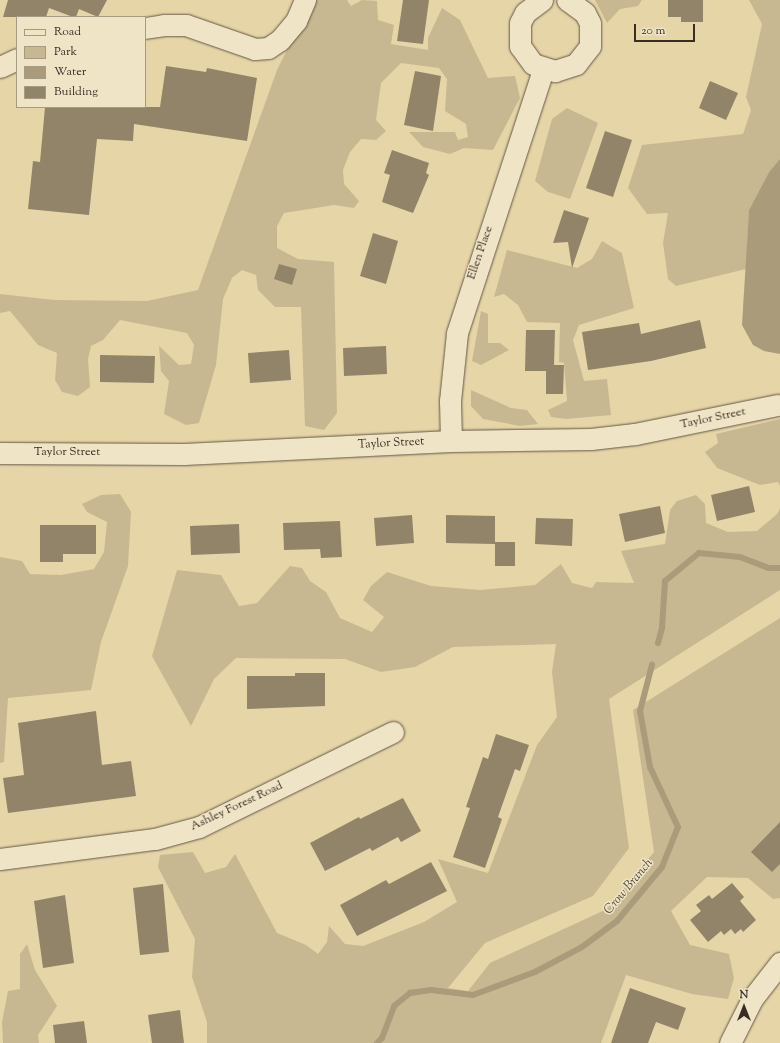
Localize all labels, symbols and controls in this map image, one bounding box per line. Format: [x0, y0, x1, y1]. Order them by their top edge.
legend [16, 16, 146, 108]
scale bar [636, 16, 697, 42]
text: 20 m [641, 22, 665, 40]
text: Road [54, 23, 81, 41]
text: Park [54, 43, 77, 61]
text: Water [54, 63, 86, 81]
text: Building [54, 83, 98, 101]
street label: Ellen Place [465, 224, 497, 282]
street label: Taylor Street [679, 405, 747, 433]
street label: Taylor Street [357, 435, 425, 453]
street label: Taylor Street [34, 446, 100, 460]
street label: Ashley Forest Road [189, 779, 285, 835]
water label: Crow Branch [601, 856, 657, 918]
north arrow [724, 987, 764, 1027]
text: N [740, 987, 748, 1003]

